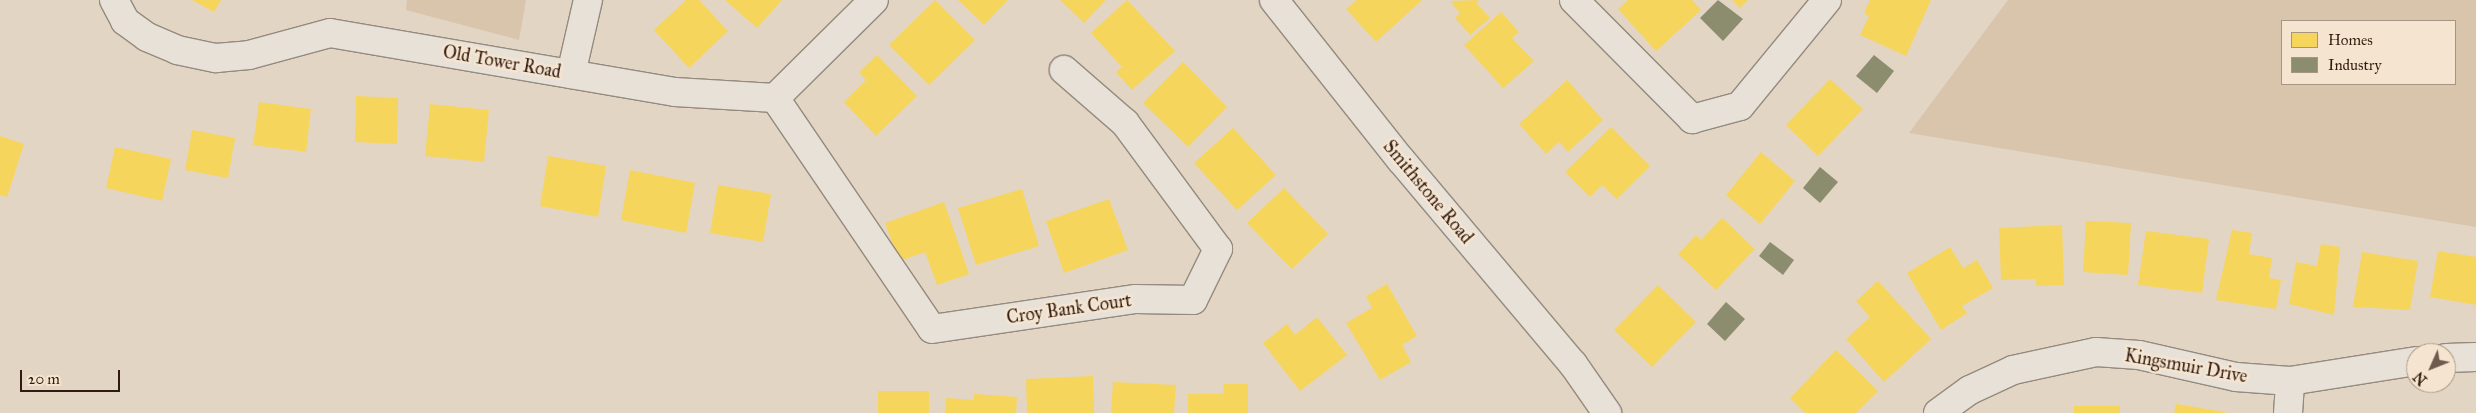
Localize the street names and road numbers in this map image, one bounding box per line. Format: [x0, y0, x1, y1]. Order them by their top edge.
street label: Old Tower Road [441, 41, 563, 83]
street label: Smithstone Road [1378, 136, 1478, 248]
street label: Croy Bank Court [1005, 290, 1133, 328]
street label: Kingsmuir Drive [2123, 345, 2249, 387]

